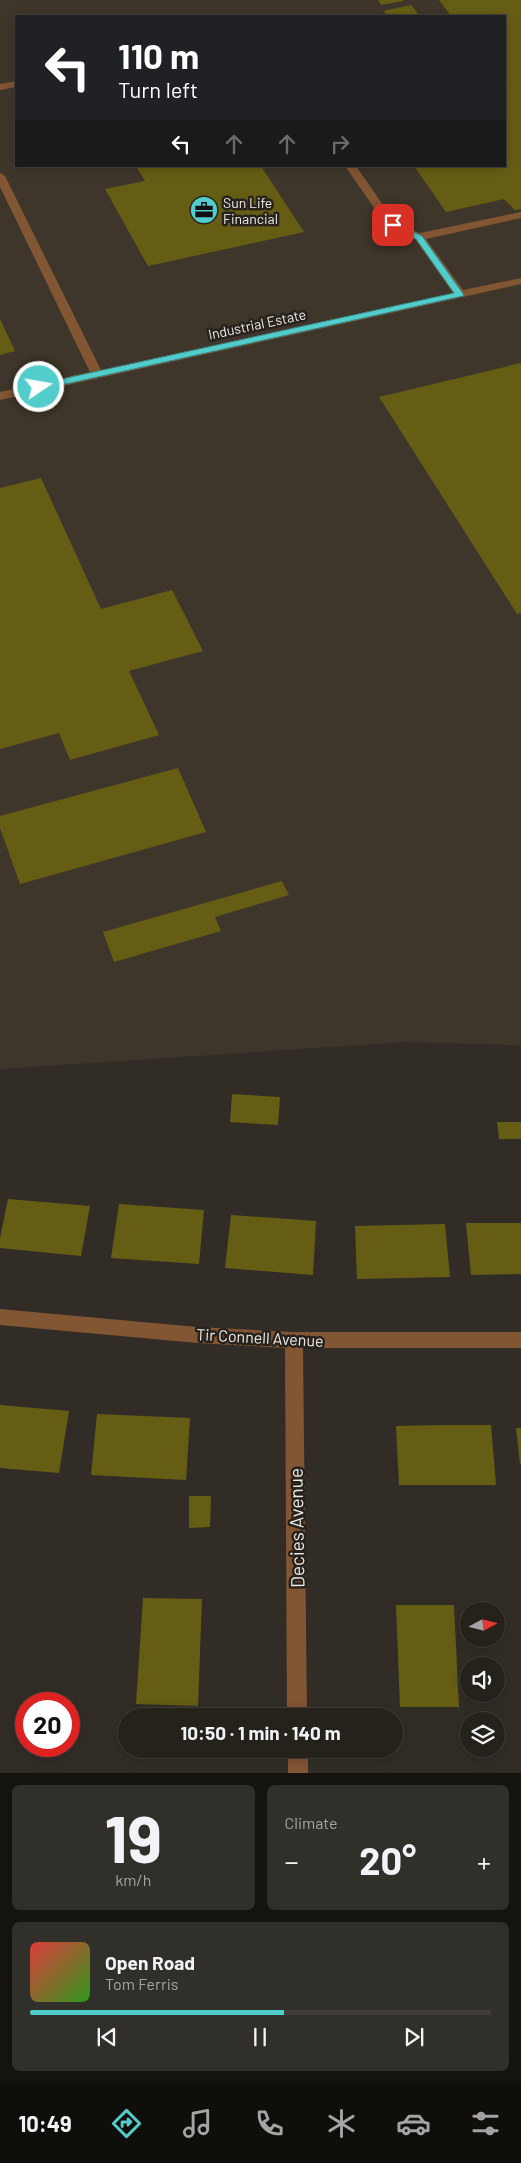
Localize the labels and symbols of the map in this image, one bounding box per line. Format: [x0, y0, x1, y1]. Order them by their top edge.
place label: Sun Life Financial [223, 194, 278, 227]
office icon: Sun Life Financial [189, 195, 219, 225]
pin [372, 204, 414, 246]
street label: Industrial Estate [207, 305, 307, 343]
position arrow [12, 360, 64, 412]
street label: Tir Connell Avenue [196, 1324, 324, 1350]
street label: Decies Avenue [283, 1468, 309, 1588]
north arrow [460, 1602, 505, 1648]
speed limit sign: 20 [15, 1692, 80, 1757]

